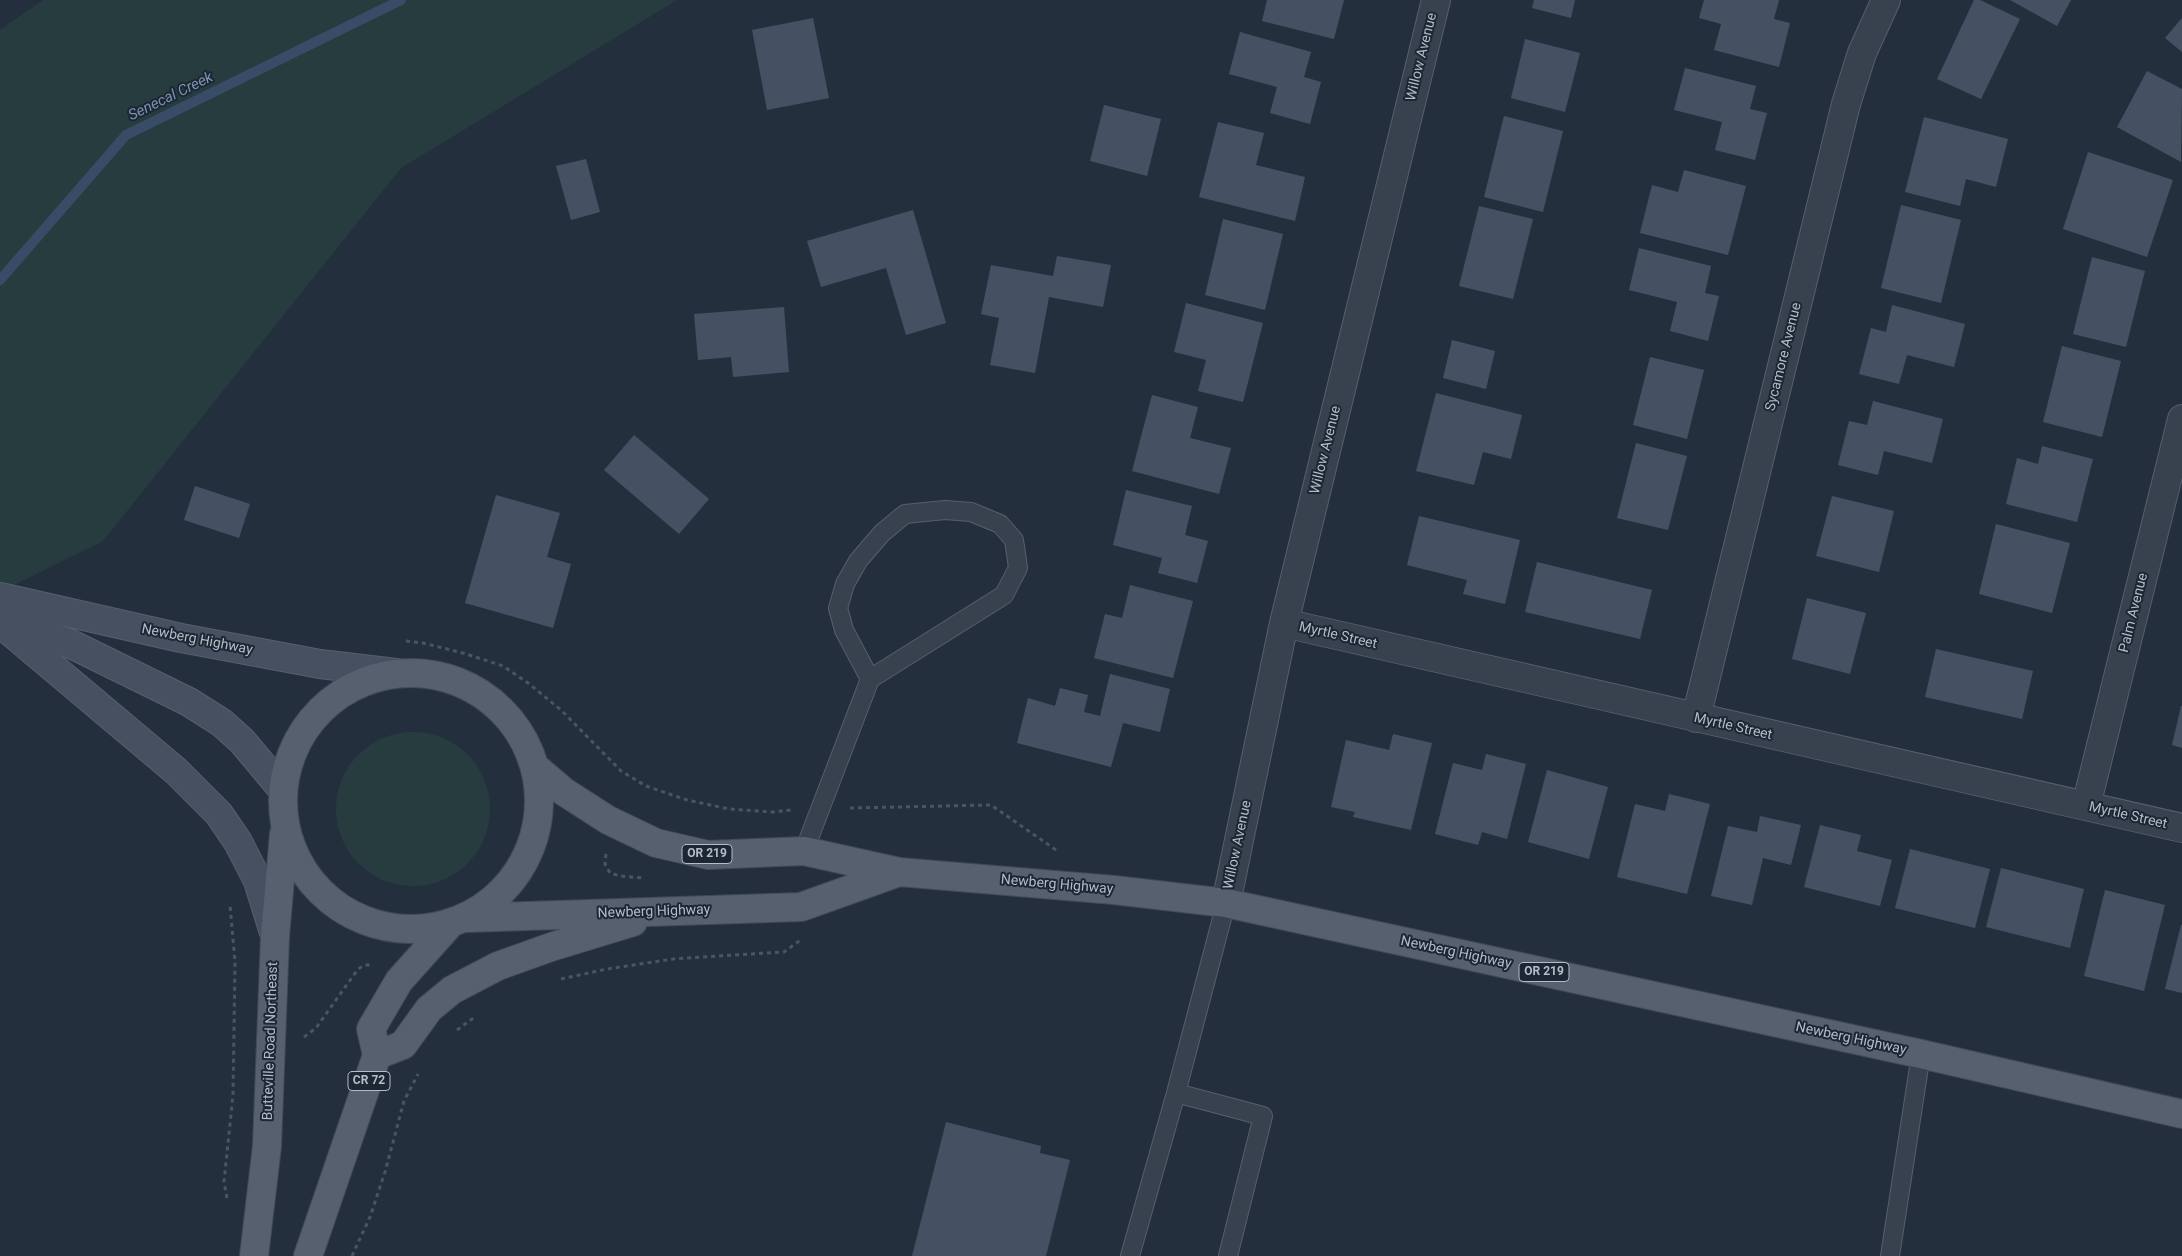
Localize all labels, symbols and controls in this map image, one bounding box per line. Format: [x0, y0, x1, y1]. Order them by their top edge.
street label: Willow Avenue [1403, 11, 1441, 103]
water label: Senecal Creek [126, 69, 216, 125]
street label: Sycamore Avenue [1762, 301, 1806, 413]
street label: Willow Avenue [1307, 404, 1345, 496]
street label: Palm Avenue [2116, 572, 2152, 654]
street label: Myrtle Street [1297, 619, 1379, 653]
street label: Newberg Highway [140, 621, 254, 659]
street label: Myrtle Street [1692, 710, 1774, 744]
street label: Willow Avenue [1220, 799, 1256, 891]
street label: Myrtle Street [2087, 799, 2169, 833]
road number: OR 219 [682, 844, 732, 864]
street label: Newberg Highway [1000, 872, 1114, 898]
street label: Newberg Highway [597, 902, 711, 922]
street label: Newberg Highway [1399, 933, 1513, 973]
street label: Butteville Road Northeast [260, 961, 282, 1121]
road number: OR 219 [1519, 962, 1569, 982]
street label: Newberg Highway [1794, 1019, 1908, 1059]
road number: CR 72 [348, 1072, 390, 1090]

